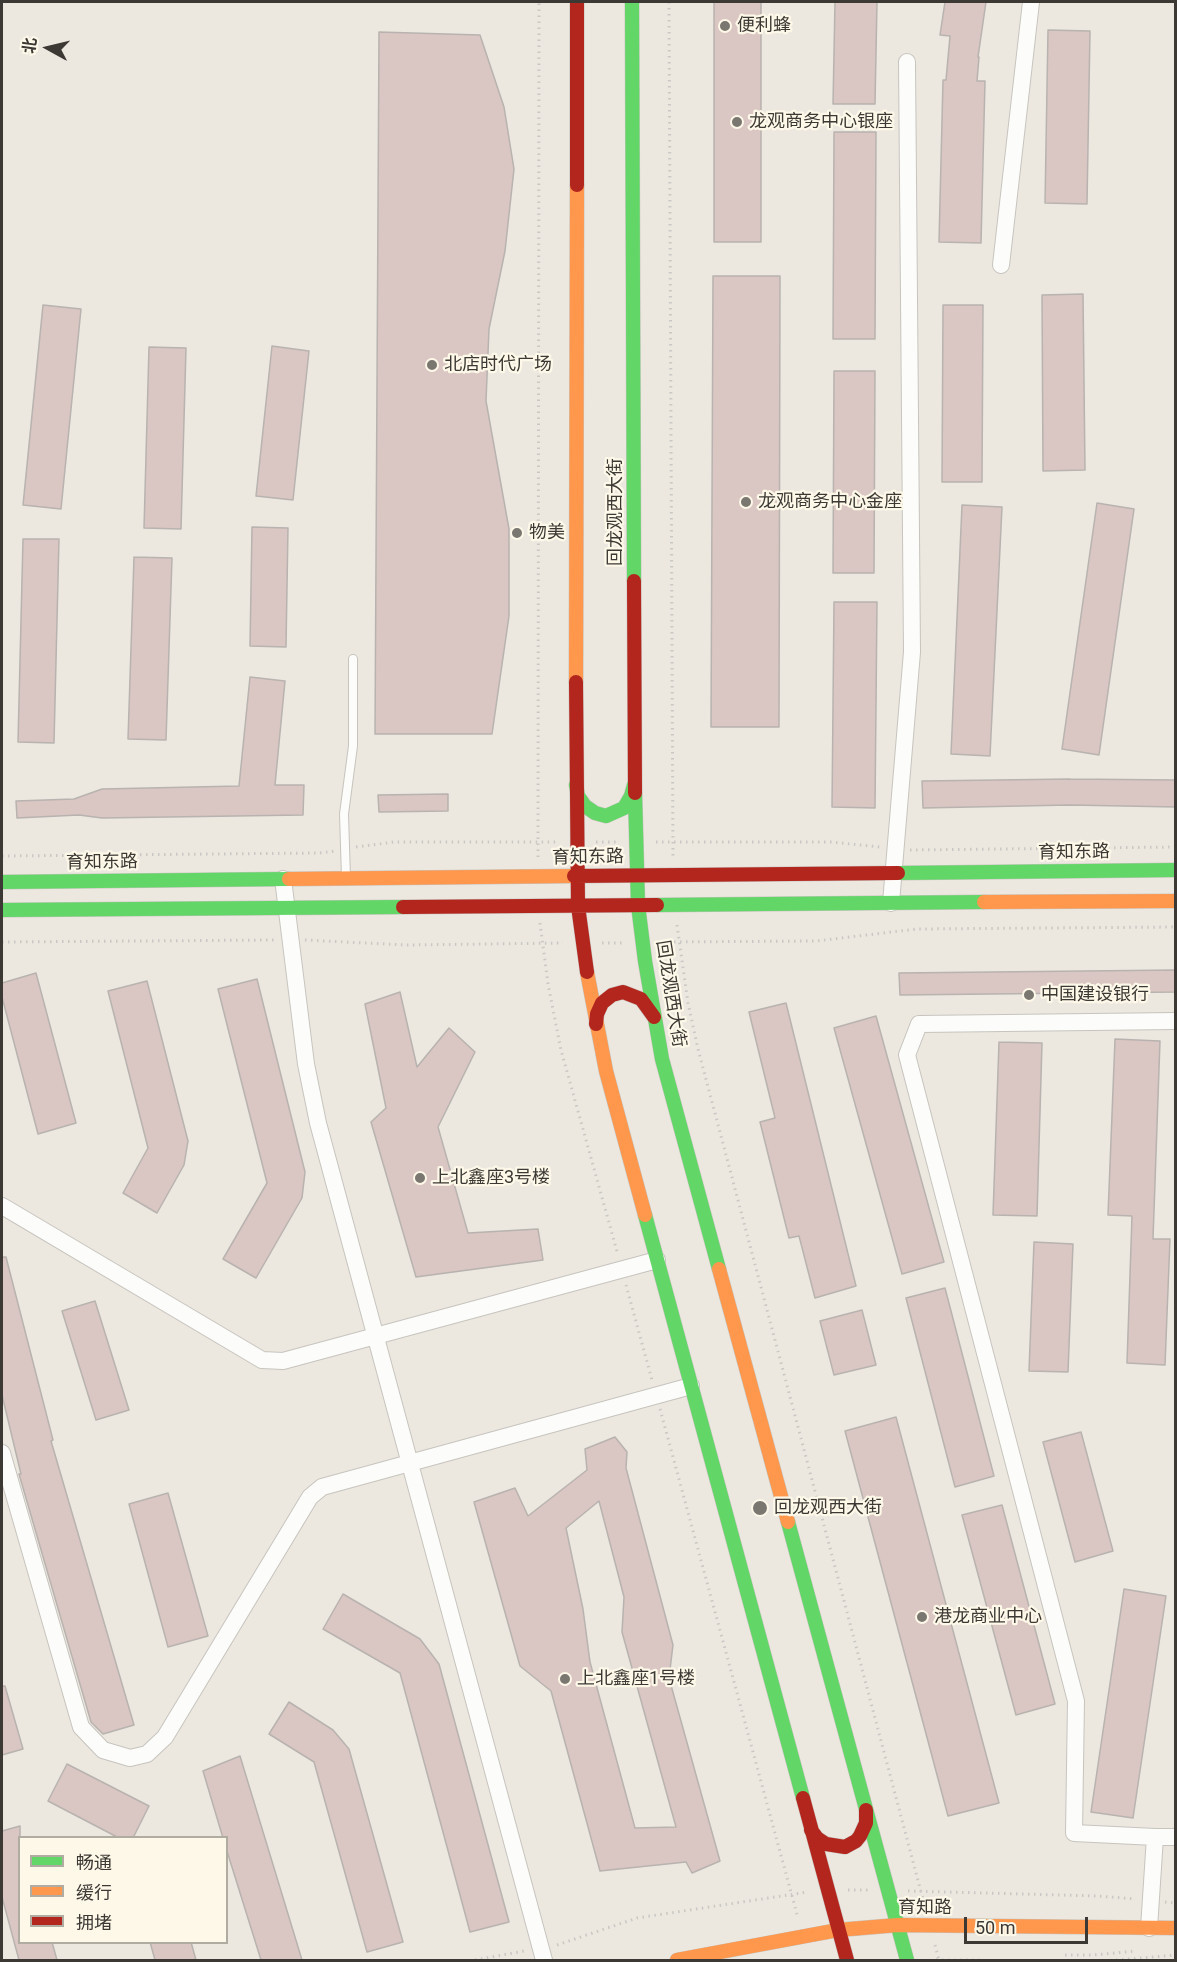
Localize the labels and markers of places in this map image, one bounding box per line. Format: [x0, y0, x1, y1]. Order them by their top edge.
place label: 便利蜂 [737, 15, 791, 37]
marker: 便利蜂 [718, 19, 732, 33]
place label: 龙观商务中心银座 [749, 111, 893, 133]
marker: 龙观商务中心银座 [730, 115, 744, 129]
place label: 北店时代广场 [444, 354, 552, 376]
marker: 北店时代广场 [425, 358, 439, 372]
place label: 龙观商务中心金座 [758, 491, 902, 513]
marker: 龙观商务中心金座 [739, 495, 753, 509]
place label: 物美 [529, 522, 565, 544]
marker: 物美 [510, 526, 524, 540]
place label: 中国建设银行 [1041, 984, 1149, 1006]
marker: 中国建设银行 [1022, 988, 1036, 1002]
place label: 上北鑫座3号楼 [432, 1167, 550, 1189]
marker: 上北鑫座3号楼 [413, 1171, 427, 1185]
place label: 回龙观西大街 [774, 1497, 882, 1519]
marker: 回龙观西大街 [751, 1499, 769, 1517]
place label: 港龙商业中心 [934, 1606, 1042, 1628]
marker: 港龙商业中心 [915, 1610, 929, 1624]
place label: 上北鑫座1号楼 [577, 1668, 695, 1690]
marker: 上北鑫座1号楼 [558, 1672, 572, 1686]

